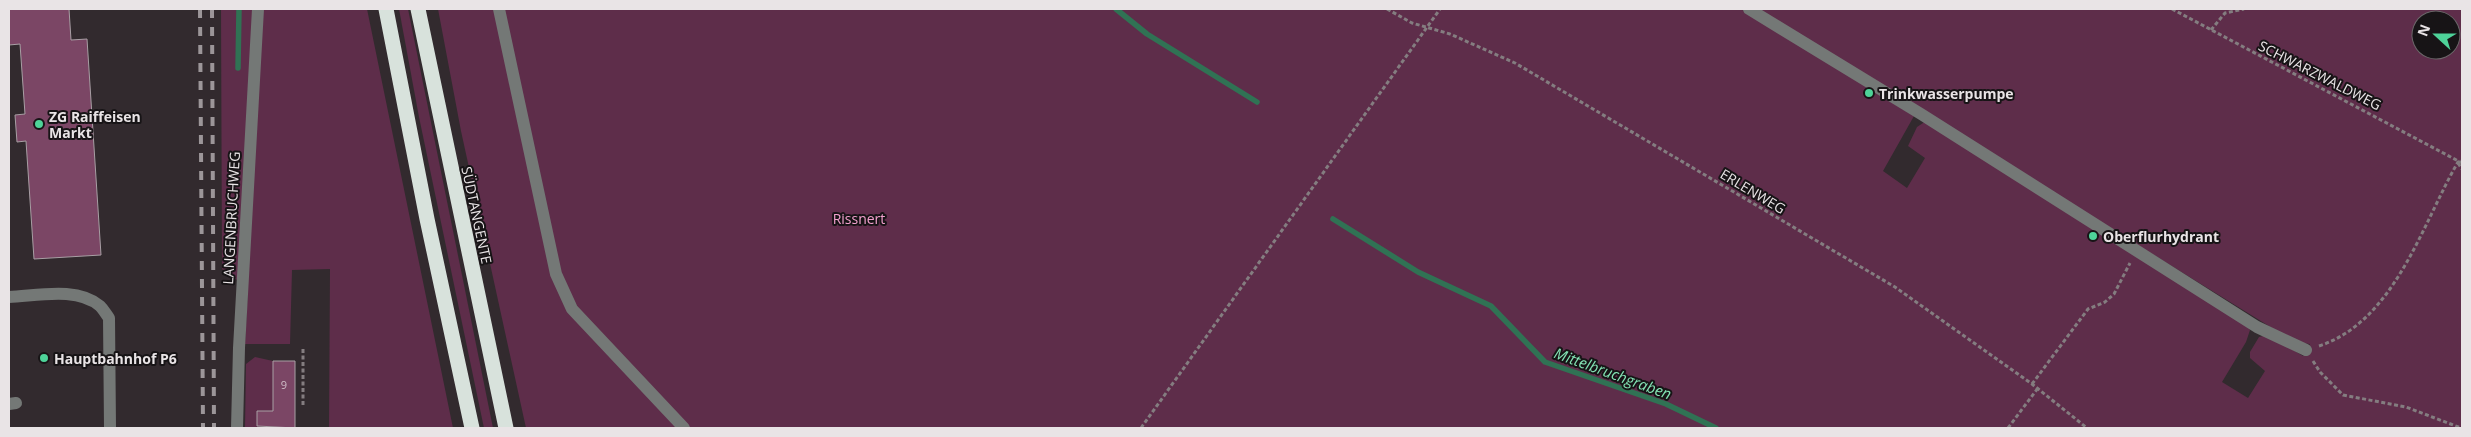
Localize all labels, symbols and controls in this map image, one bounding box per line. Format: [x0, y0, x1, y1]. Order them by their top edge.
north arrow [2411, 10, 2461, 60]
text: N [2412, 21, 2434, 39]
street label: SCHWARZWALDWEG [2255, 36, 2385, 114]
place label: Trinkwasserpumpe [1879, 84, 2014, 103]
marker: Trinkwasserpumpe [1863, 87, 1875, 99]
place label: ZG Raiffeisen Markt [49, 107, 141, 142]
marker: ZG Raiffeisen Markt [33, 118, 45, 130]
street label: LANGENBRUCHWEG [218, 151, 244, 285]
street label: ERLENWEG [1717, 164, 1789, 218]
street label: SÜDTANGENTE [457, 165, 497, 265]
park label: Rissnert [833, 209, 885, 228]
place label: Oberflurhydrant [2103, 227, 2219, 246]
marker: Oberflurhydrant [2087, 230, 2099, 242]
water label: Mittelbruchgraben [1552, 343, 1674, 403]
place label: Hauptbahnhof P6 [54, 349, 177, 368]
marker: Hauptbahnhof P6 [38, 352, 50, 364]
house number: 9 [281, 377, 287, 392]

